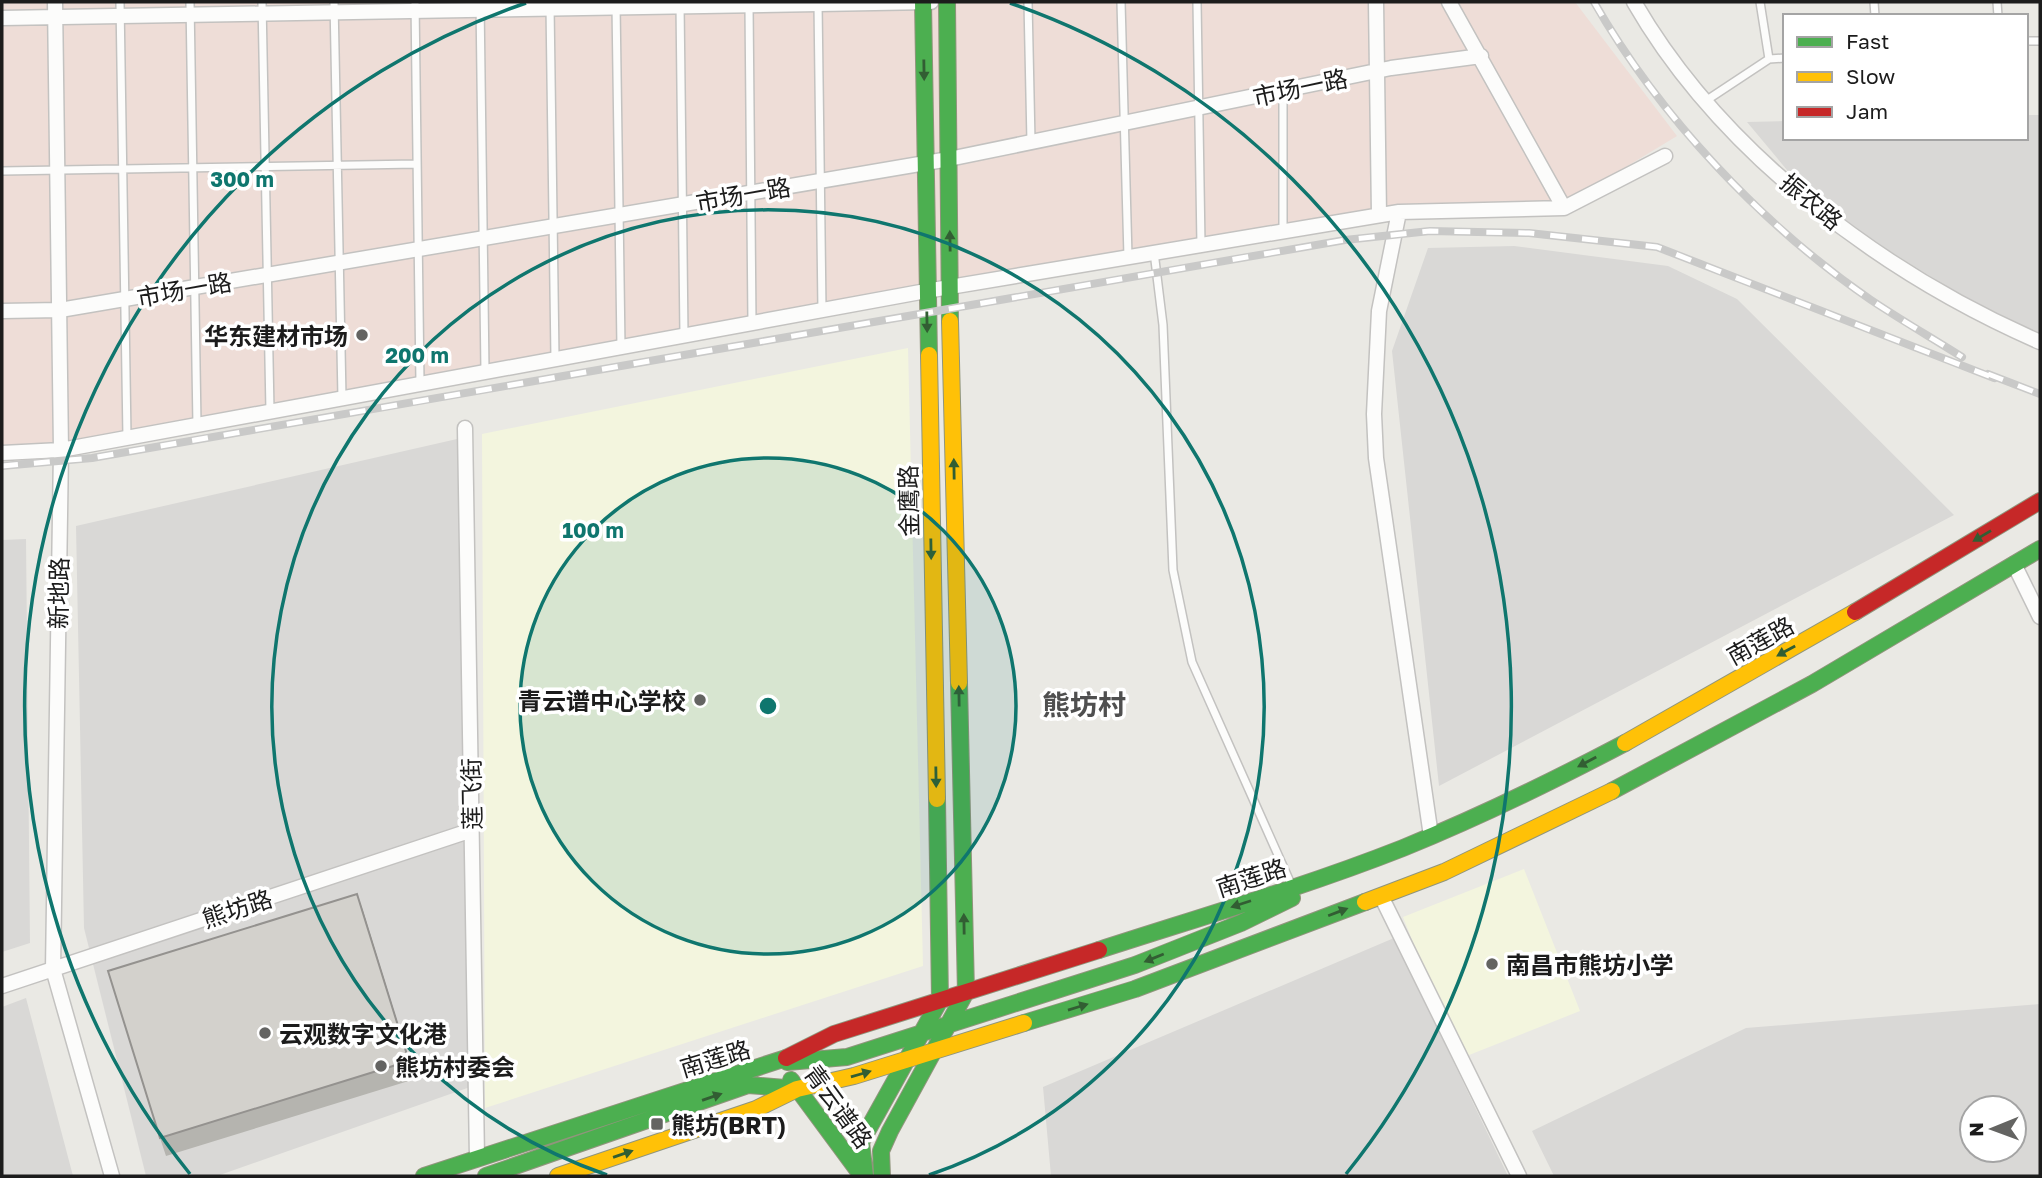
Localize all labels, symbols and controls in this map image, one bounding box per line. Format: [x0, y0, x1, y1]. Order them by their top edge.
legend [1783, 14, 2028, 140]
text: Fast [1846, 28, 1889, 54]
one-way arrow [918, 59, 930, 81]
street label: 市场一路 [1250, 63, 1350, 111]
text: Slow [1846, 63, 1895, 89]
text: Jam [1846, 98, 1888, 124]
text: 300 m [210, 166, 274, 192]
street label: 振农路 [1775, 167, 1849, 235]
street label: 市场一路 [693, 171, 793, 217]
one-way arrow [944, 230, 956, 252]
street label: 市场一路 [134, 266, 234, 312]
one-way arrow [921, 311, 933, 333]
place label: 华东建材市场 [204, 321, 348, 350]
marker: 华东建材市场 [354, 327, 370, 343]
text: 200 m [385, 342, 449, 368]
one-way arrow [948, 458, 960, 480]
street label: 金鹰路 [893, 465, 923, 537]
text: 100 m [562, 517, 624, 543]
one-way arrow [1972, 529, 1991, 542]
one-way arrow [926, 539, 937, 561]
street label: 新地路 [43, 557, 73, 629]
street label: 南莲路 [1721, 610, 1799, 670]
one-way arrow [1776, 645, 1795, 657]
one-way arrow [953, 685, 965, 707]
place label: 青云谱中心学校 [518, 686, 686, 715]
district label: 熊坊村 [1042, 688, 1126, 721]
marker: 青云谱中心学校 [692, 692, 708, 708]
centre of rings [756, 694, 780, 718]
one-way arrow [1577, 756, 1597, 768]
street label: 莲飞街 [456, 758, 486, 830]
one-way arrow [930, 766, 942, 788]
street label: 南莲路 [1212, 852, 1290, 902]
street label: 熊坊路 [198, 883, 276, 933]
one-way arrow [1231, 900, 1252, 910]
one-way arrow [1328, 907, 1349, 918]
one-way arrow [958, 912, 970, 934]
place label: 南昌市熊坊小学 [1506, 950, 1674, 979]
one-way arrow [1144, 952, 1165, 963]
marker: 南昌市熊坊小学 [1484, 956, 1500, 972]
one-way arrow [1068, 1001, 1089, 1011]
place label: 云观数字文化港 [279, 1019, 447, 1048]
marker: 云观数字文化港 [257, 1025, 273, 1041]
street label: 南莲路 [676, 1034, 754, 1082]
place label: 熊坊村委会 [395, 1052, 515, 1081]
marker: 熊坊村委会 [373, 1058, 389, 1074]
street label: 青云谱路 [799, 1059, 879, 1153]
one-way arrow [851, 1069, 872, 1079]
one-way arrow [702, 1091, 723, 1102]
north arrow [1958, 1094, 2028, 1164]
place label: 熊坊(BRT) [671, 1110, 786, 1139]
marker: 熊坊(BRT) [649, 1116, 665, 1132]
text: N [1964, 1122, 1987, 1137]
one-way arrow [613, 1148, 634, 1159]

